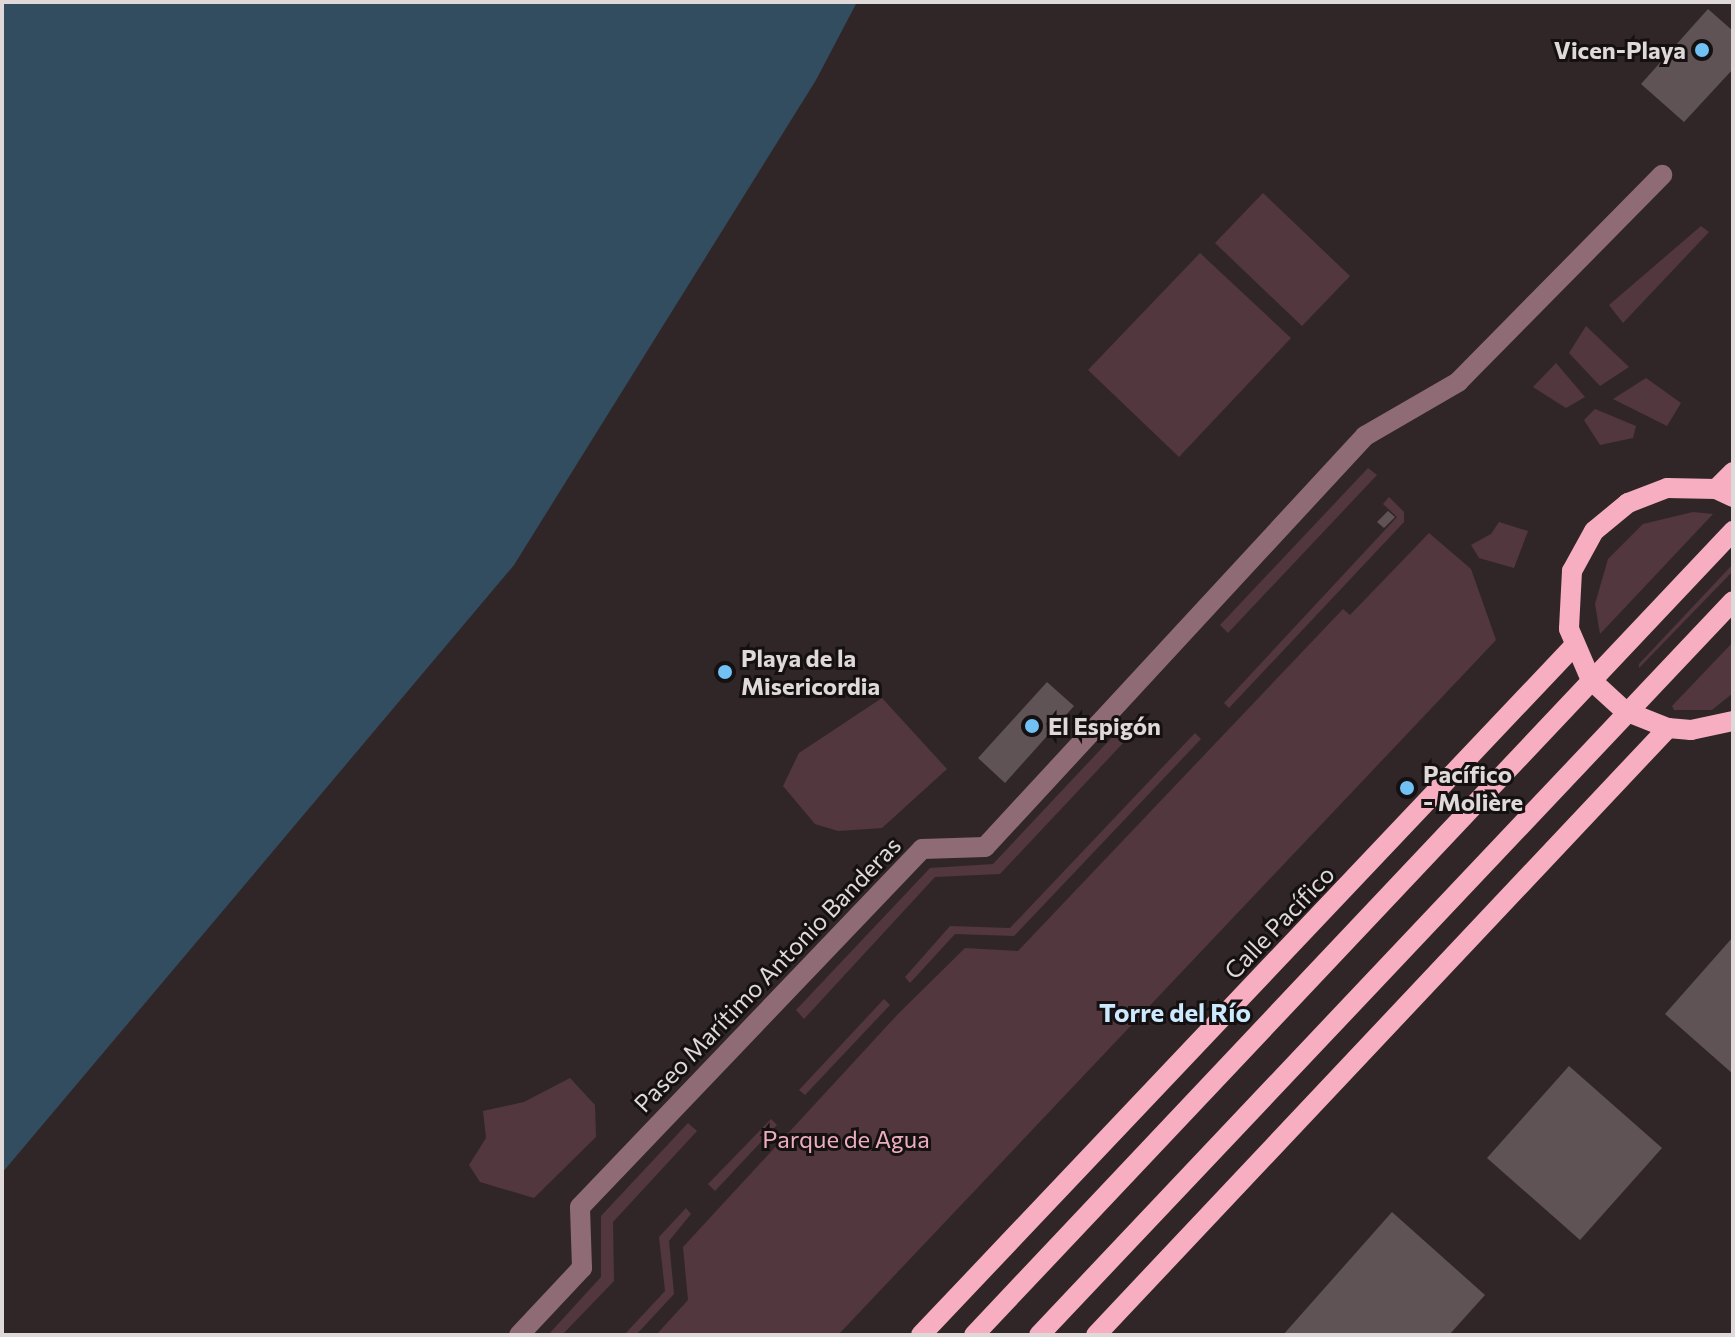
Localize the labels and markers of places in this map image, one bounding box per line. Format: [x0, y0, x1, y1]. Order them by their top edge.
place label: Vicen-Playa [1554, 36, 1686, 64]
marker: Vicen-Playa [1693, 41, 1711, 59]
place label: Playa de la Misericordia [741, 644, 880, 700]
marker: Playa de la Misericordia [716, 663, 734, 681]
place label: El Espigón [1048, 712, 1161, 740]
marker: El Espigón [1023, 717, 1041, 735]
place label: Pacífico - Molière [1423, 760, 1523, 816]
marker: Pacífico - Molière [1398, 779, 1416, 797]

